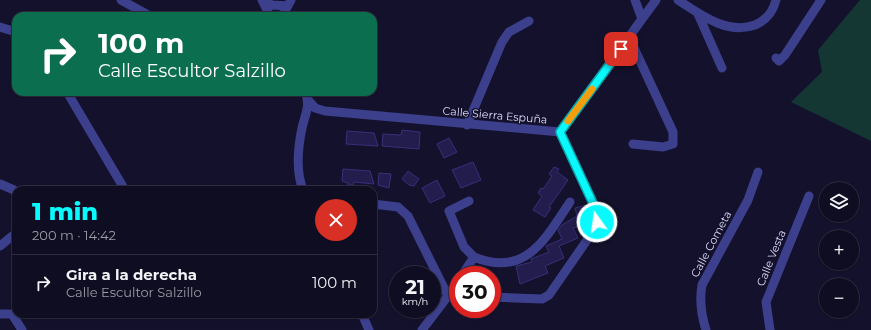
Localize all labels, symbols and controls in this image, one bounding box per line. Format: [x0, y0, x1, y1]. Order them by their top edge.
text: 100 m [98, 26, 184, 60]
icon: right [32, 28, 84, 80]
pin [604, 32, 638, 66]
icon: arrive [610, 38, 632, 60]
text: Calle Escultor Salzillo [98, 60, 286, 82]
street label: Calle Sierra Espuña [442, 103, 548, 127]
map controls [819, 182, 859, 318]
button: layers [819, 182, 859, 222]
text: 1 min [32, 197, 98, 226]
button: close [315, 199, 357, 241]
position arrow [576, 201, 618, 243]
street label: Calle Cometa [688, 208, 734, 280]
text: 200 m · 14:42 [32, 227, 116, 243]
street label: Calle Vesta [753, 228, 789, 288]
button: + [819, 230, 859, 270]
text: Gira a la derecha [66, 265, 197, 284]
speed limit sign: 30 [449, 266, 501, 318]
icon: right [32, 272, 54, 294]
text: 100 m [312, 273, 357, 292]
text: 21 [405, 275, 425, 299]
button: − [819, 278, 859, 318]
text: Calle Escultor Salzillo [66, 284, 202, 300]
text: km/h [402, 295, 428, 308]

